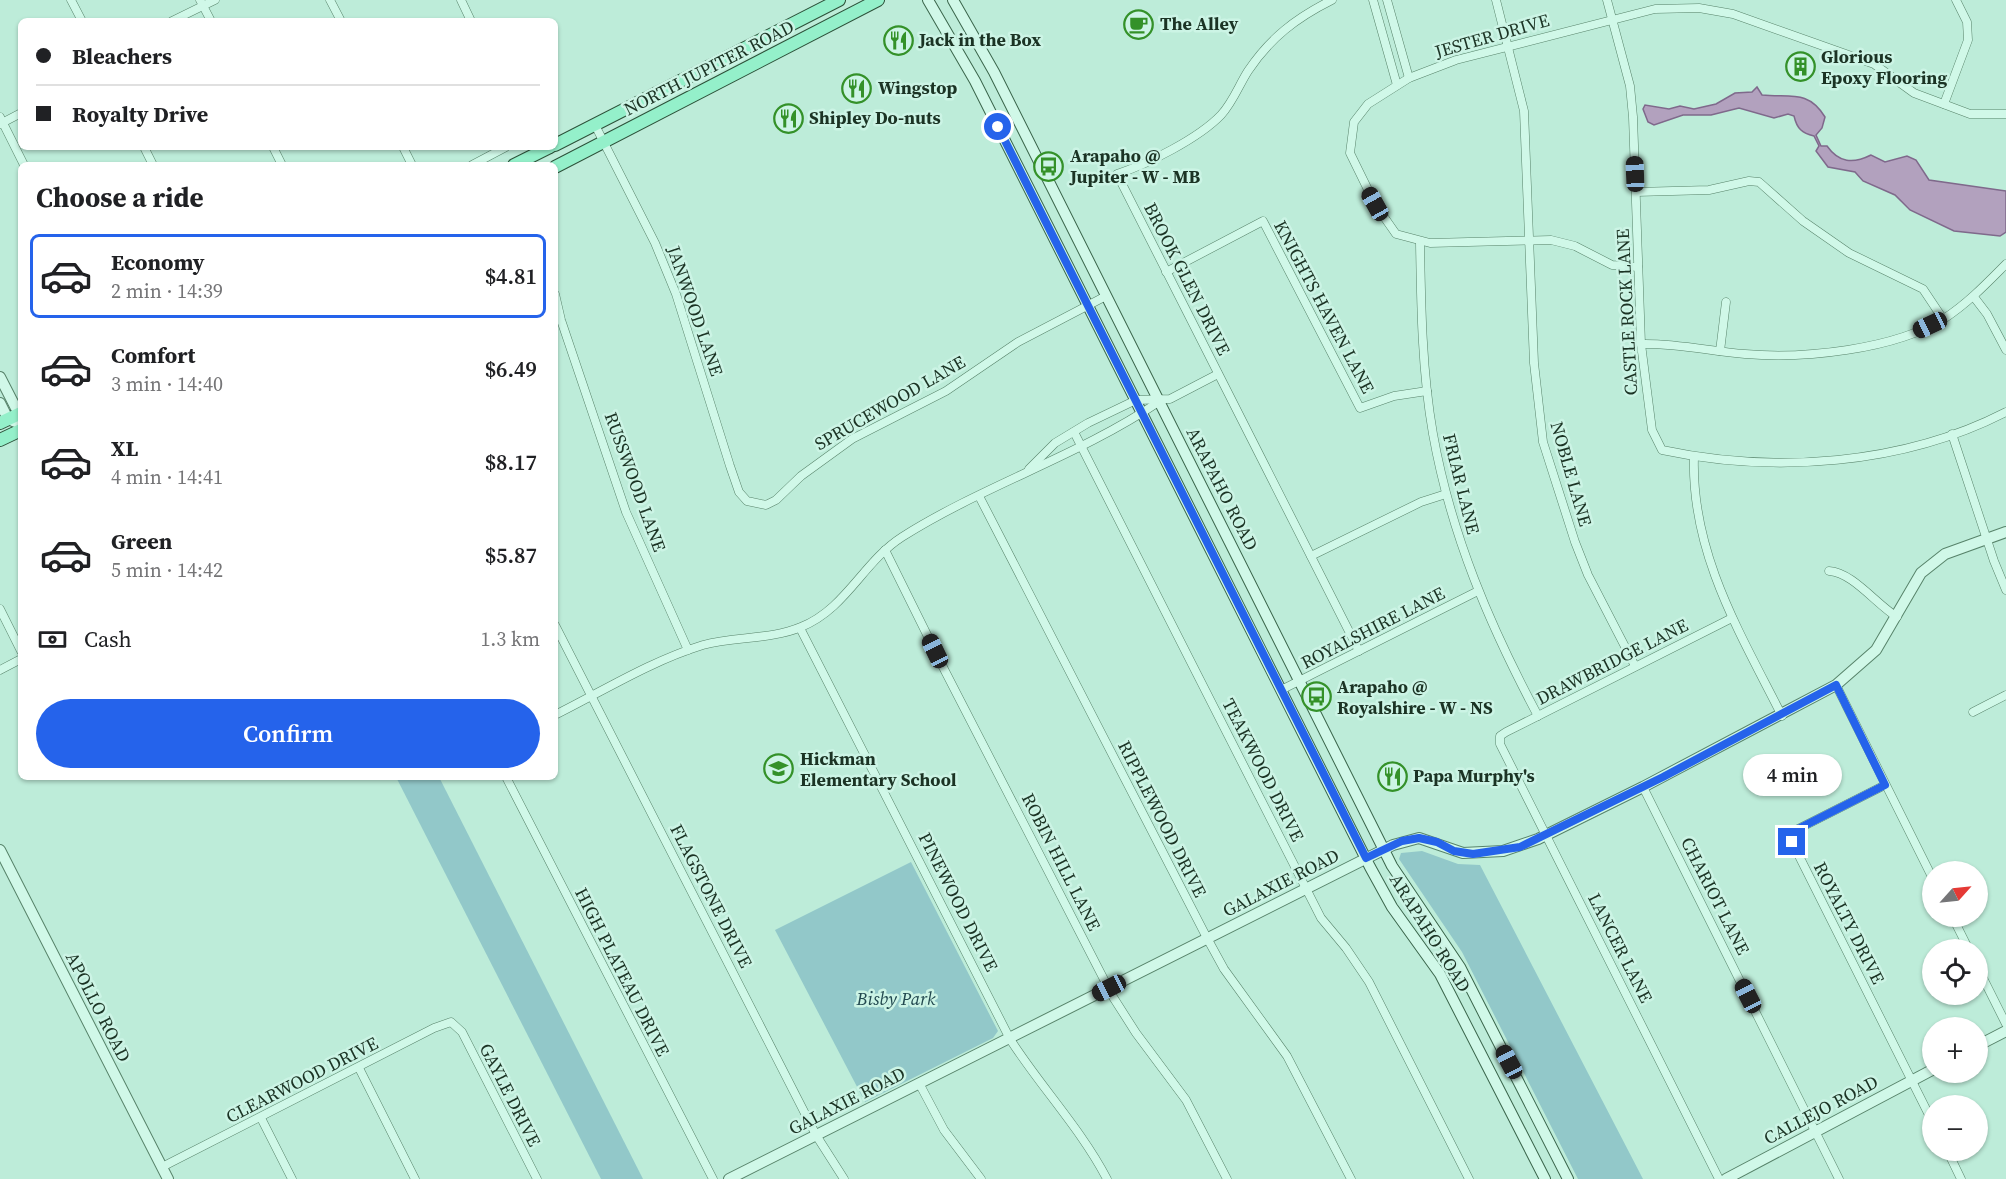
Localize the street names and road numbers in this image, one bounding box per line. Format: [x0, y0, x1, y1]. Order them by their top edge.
street label: JESTER DRIVE [1431, 7, 1552, 64]
street label: NORTH JUPITER ROAD [619, 14, 798, 121]
street label: BROOK GLEN DRIVE [1138, 198, 1237, 359]
street label: KNIGHTS HAVEN LANE [1268, 216, 1381, 398]
street label: CASTLE ROCK LANE [1610, 228, 1643, 396]
street label: JANWOOD LANE [661, 241, 730, 379]
street label: SPRUCEWOOD LANE [810, 349, 970, 456]
street label: RUSSWOOD LANE [599, 409, 672, 555]
street label: NOBLE LANE [1545, 419, 1598, 529]
street label: ARAPAHO ROAD [1181, 423, 1264, 555]
street label: FRIAR LANE [1437, 431, 1486, 537]
street label: ROYALSHIRE LANE [1297, 580, 1449, 675]
street label: DRAWBRIDGE LANE [1532, 612, 1692, 711]
street label: TEAKWOOD DRIVE [1217, 694, 1310, 846]
street label: RIPPLEWOOD DRIVE [1112, 736, 1213, 901]
street label: ROBIN HILL LANE [1016, 789, 1107, 935]
street label: FLAGSTONE DRIVE [664, 820, 759, 972]
street label: PINEWOOD DRIVE [913, 828, 1004, 976]
street label: CHARIOT LANE [1675, 833, 1756, 959]
street label: GALAXIE ROAD [1218, 842, 1343, 923]
street label: ROYALTY DRIVE [1808, 857, 1891, 988]
street label: ARAPAHO ROAD [1384, 869, 1477, 997]
street label: HIGH PLATEAU DRIVE [569, 883, 676, 1061]
street label: LANCER LANE [1582, 889, 1659, 1007]
street label: APOLLO ROAD [60, 948, 137, 1066]
street label: CLEARWOOD DRIVE [221, 1030, 382, 1129]
street label: GAYLE DRIVE [474, 1039, 547, 1151]
street label: GALAXIE ROAD [784, 1060, 909, 1141]
street label: CALLEJO ROAD [1759, 1069, 1882, 1150]

